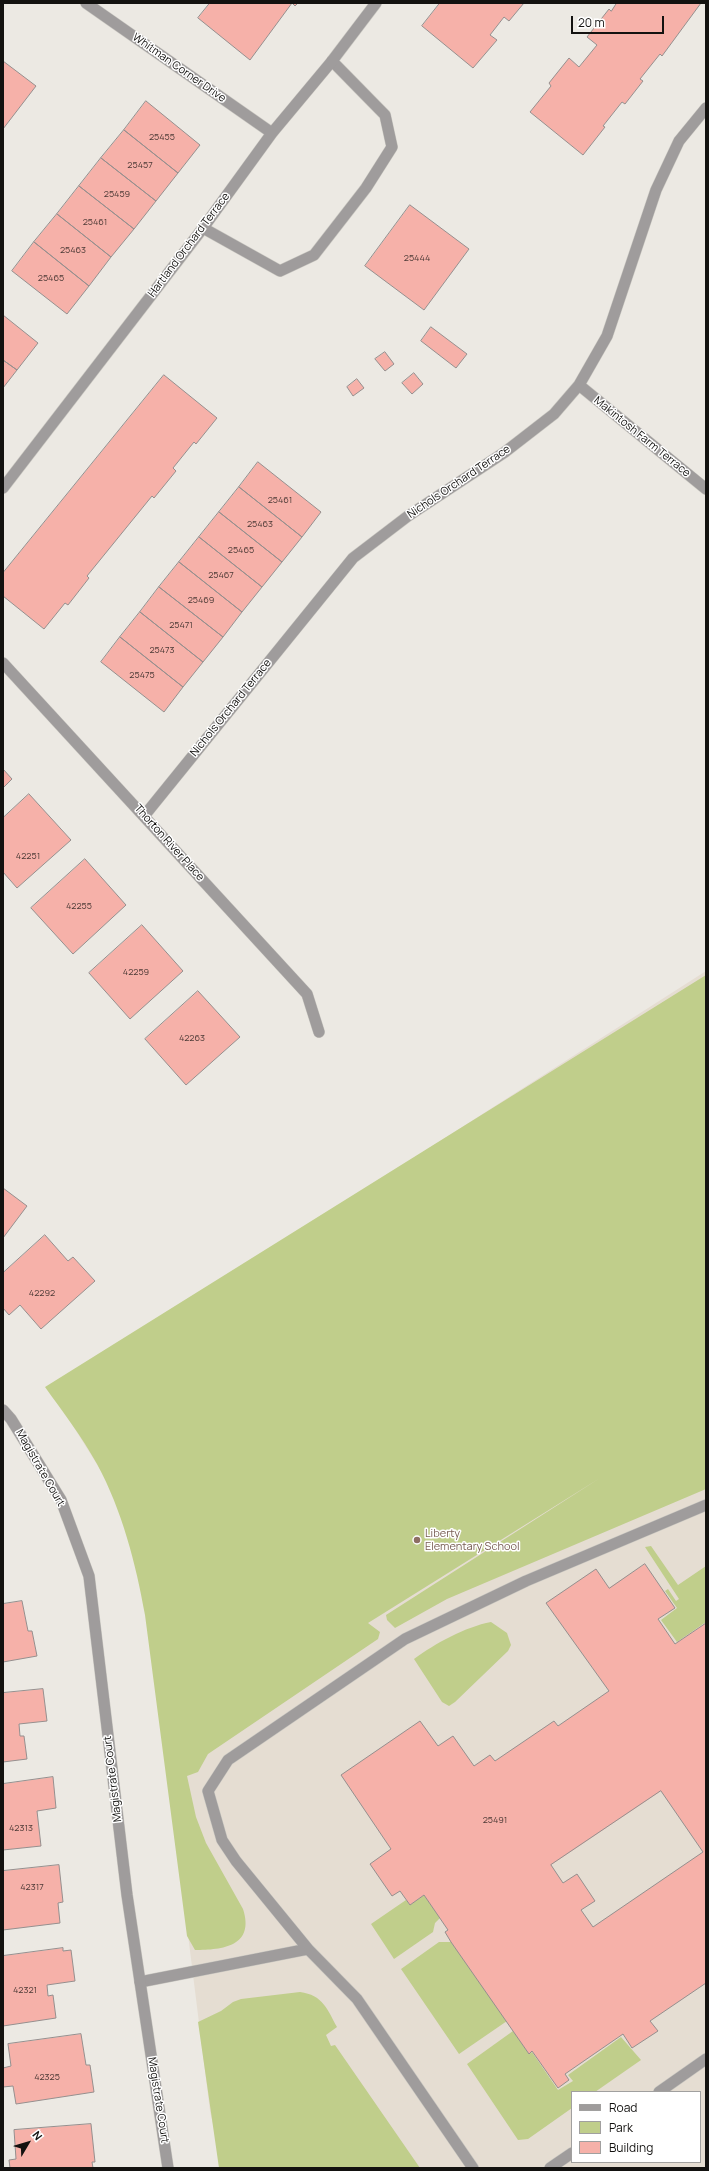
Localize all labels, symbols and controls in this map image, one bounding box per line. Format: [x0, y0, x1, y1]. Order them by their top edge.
scale bar [573, 8, 666, 34]
text: 20 m [578, 14, 605, 31]
street label: Whitman Corner Drive [130, 31, 228, 105]
house number: 25455 [149, 132, 175, 142]
house number: 25457 [127, 160, 153, 170]
house number: 25459 [104, 189, 130, 199]
street label: Hartland Orchard Terrace [145, 190, 233, 300]
house number: 25461 [83, 217, 107, 227]
house number: 25463 [60, 245, 86, 255]
house number: 25444 [404, 253, 430, 263]
house number: 25465 [38, 273, 64, 283]
street label: Makintosh Farm Terrace [591, 394, 693, 480]
street label: Nichols Orchard Terrace [405, 443, 513, 521]
house number: 25461 [268, 495, 292, 505]
house number: 25463 [247, 519, 273, 529]
house number: 25465 [228, 545, 254, 555]
house number: 25467 [208, 570, 234, 580]
house number: 25469 [188, 595, 214, 605]
house number: 25471 [169, 620, 193, 630]
house number: 25473 [149, 645, 175, 655]
street label: Nichols Orchard Terrace [188, 657, 274, 759]
house number: 25475 [129, 670, 155, 680]
street label: Thorton River Place [131, 802, 207, 884]
house number: 42251 [16, 851, 40, 861]
house number: 42255 [66, 901, 92, 911]
house number: 42259 [123, 967, 149, 977]
house number: 42263 [179, 1033, 205, 1043]
house number: 42292 [29, 1288, 55, 1298]
street label: Magistrate Court [13, 1427, 67, 1509]
place label: Liberty Elementary School [425, 1527, 520, 1553]
marker: Liberty Elementary School [412, 1535, 422, 1545]
street label: Magistrate Court [101, 1735, 125, 1823]
house number: 25491 [483, 1815, 507, 1825]
house number: 42313 [9, 1823, 33, 1833]
house number: 42317 [20, 1882, 44, 1892]
house number: 42321 [13, 1985, 37, 1995]
street label: Magistrate Court [145, 2056, 171, 2144]
house number: 42325 [34, 2072, 60, 2082]
legend [571, 2091, 701, 2163]
text: Road [609, 2099, 637, 2116]
text: Park [609, 2119, 633, 2136]
north arrow [8, 2123, 48, 2163]
text: N [30, 2128, 46, 2143]
text: Building [609, 2139, 653, 2156]

